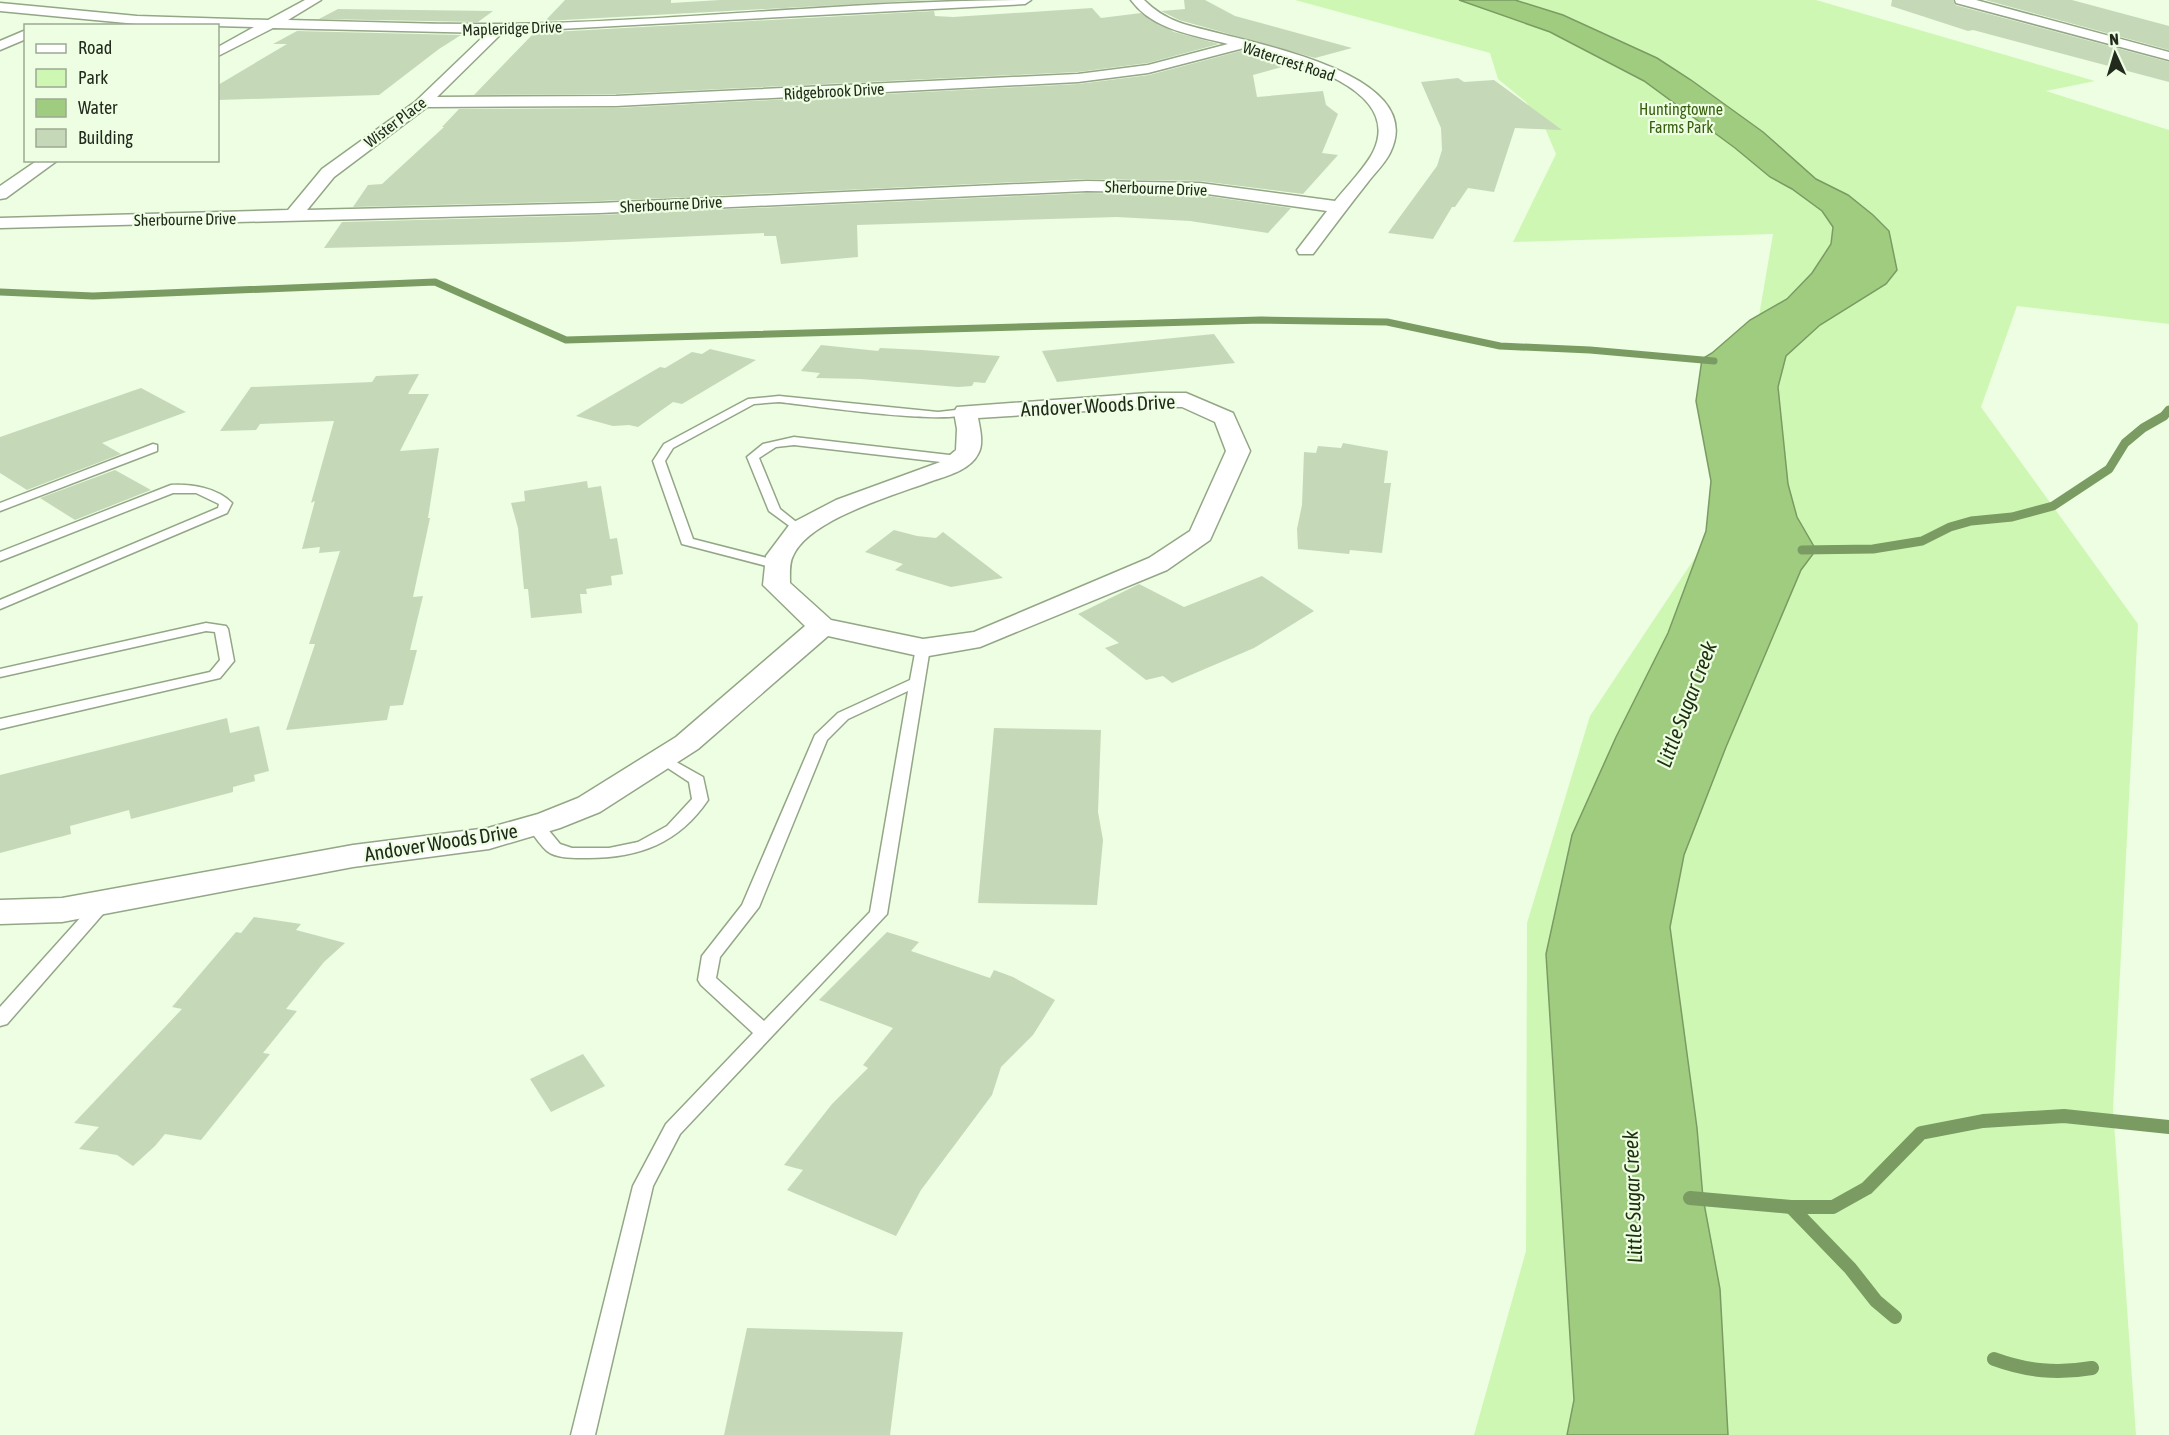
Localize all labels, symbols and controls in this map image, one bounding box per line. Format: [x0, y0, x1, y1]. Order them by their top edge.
street label: Mapleridge Drive [462, 17, 562, 40]
legend [24, 24, 219, 162]
north arrow [2085, 24, 2145, 84]
text: N [2109, 30, 2119, 48]
text: Road [78, 37, 112, 58]
street label: Watercrest Road [1241, 38, 1337, 84]
text: Park [78, 67, 108, 88]
street label: Ridgebrook Drive [783, 79, 885, 104]
street label: Wister Place [361, 93, 429, 151]
text: Water [78, 97, 118, 118]
park label: Huntingtowne Farms Park [1639, 100, 1723, 136]
text: Building [78, 127, 133, 148]
street label: Sherbourne Drive [1105, 177, 1207, 199]
street label: Sherbourne Drive [619, 192, 723, 216]
street label: Sherbourne Drive [134, 209, 236, 229]
street label: Andover Woods Drive [1020, 389, 1176, 421]
water label: Little Sugar Creek [1651, 637, 1721, 770]
street label: Andover Woods Drive [363, 819, 519, 865]
water label: Little Sugar Creek [1618, 1129, 1646, 1264]

